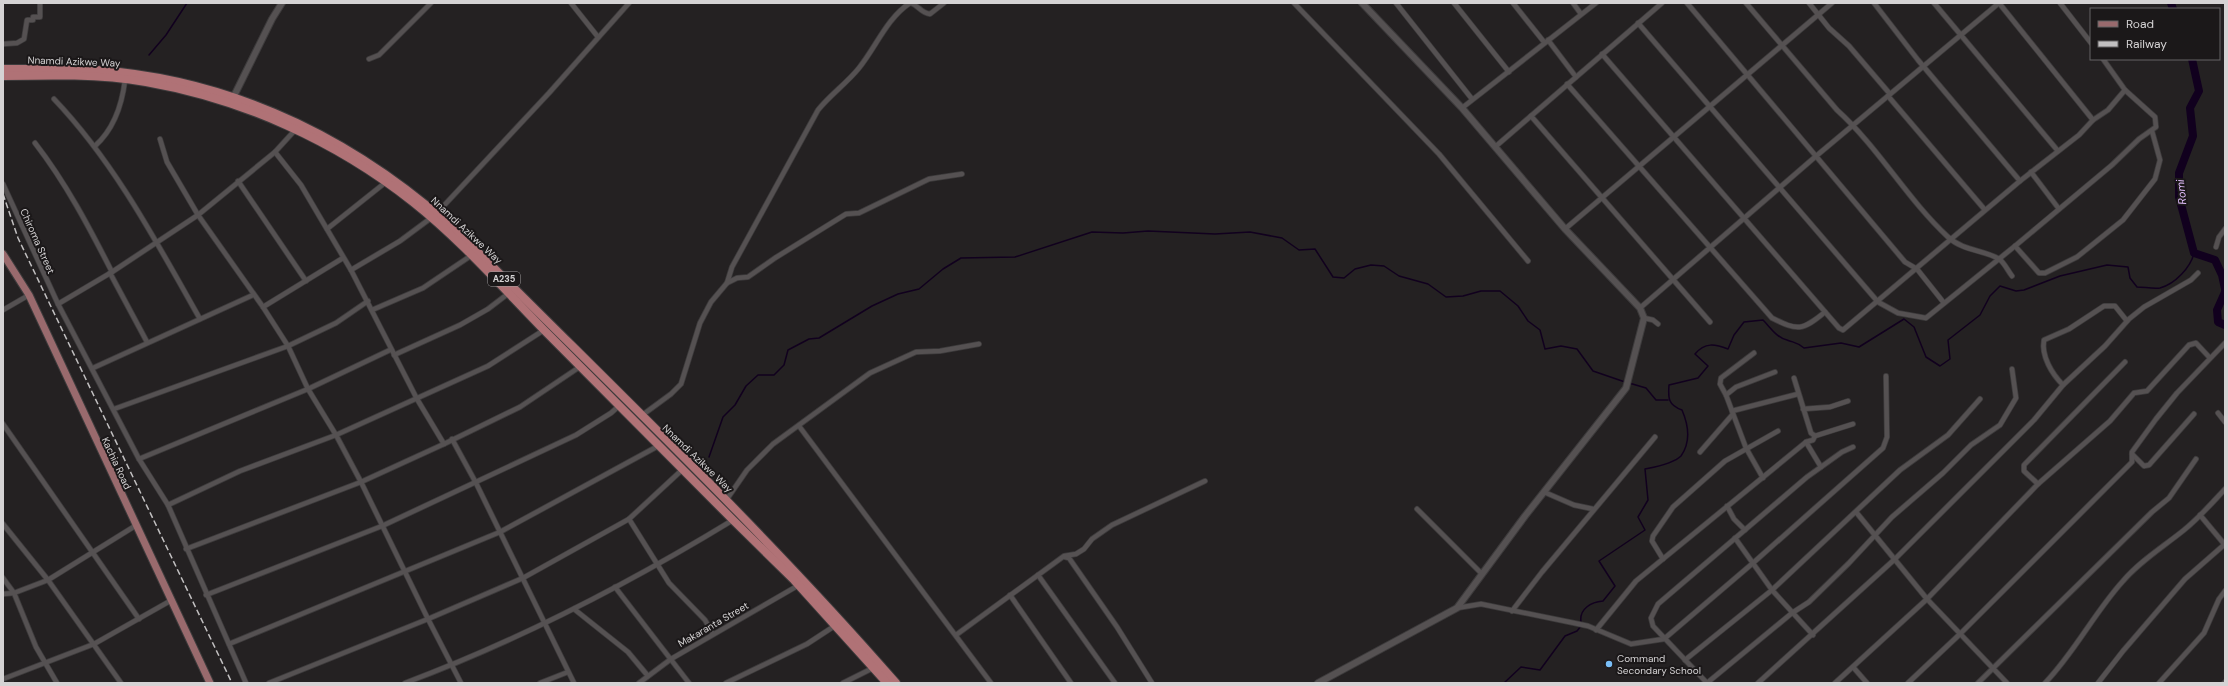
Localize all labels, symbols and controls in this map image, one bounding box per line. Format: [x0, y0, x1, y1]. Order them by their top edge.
legend [2090, 8, 2220, 60]
text: Road [2126, 16, 2154, 32]
text: Railway [2126, 36, 2167, 52]
street label: Nnamdi Azikwe Way [27, 53, 121, 70]
water label: Romi [2173, 178, 2189, 205]
street label: Nnamdi Azikwe Way [428, 194, 505, 267]
street label: Chiroma Street [17, 207, 58, 276]
road number: A235 [488, 272, 520, 286]
street label: Nnamdi Azikwe Way [660, 421, 736, 496]
street label: Kachia Road [99, 435, 134, 491]
street label: Makaranta Street [676, 599, 751, 650]
place label: Command Secondary School [1617, 652, 1701, 677]
marker: Command Secondary School [1604, 659, 1614, 669]

